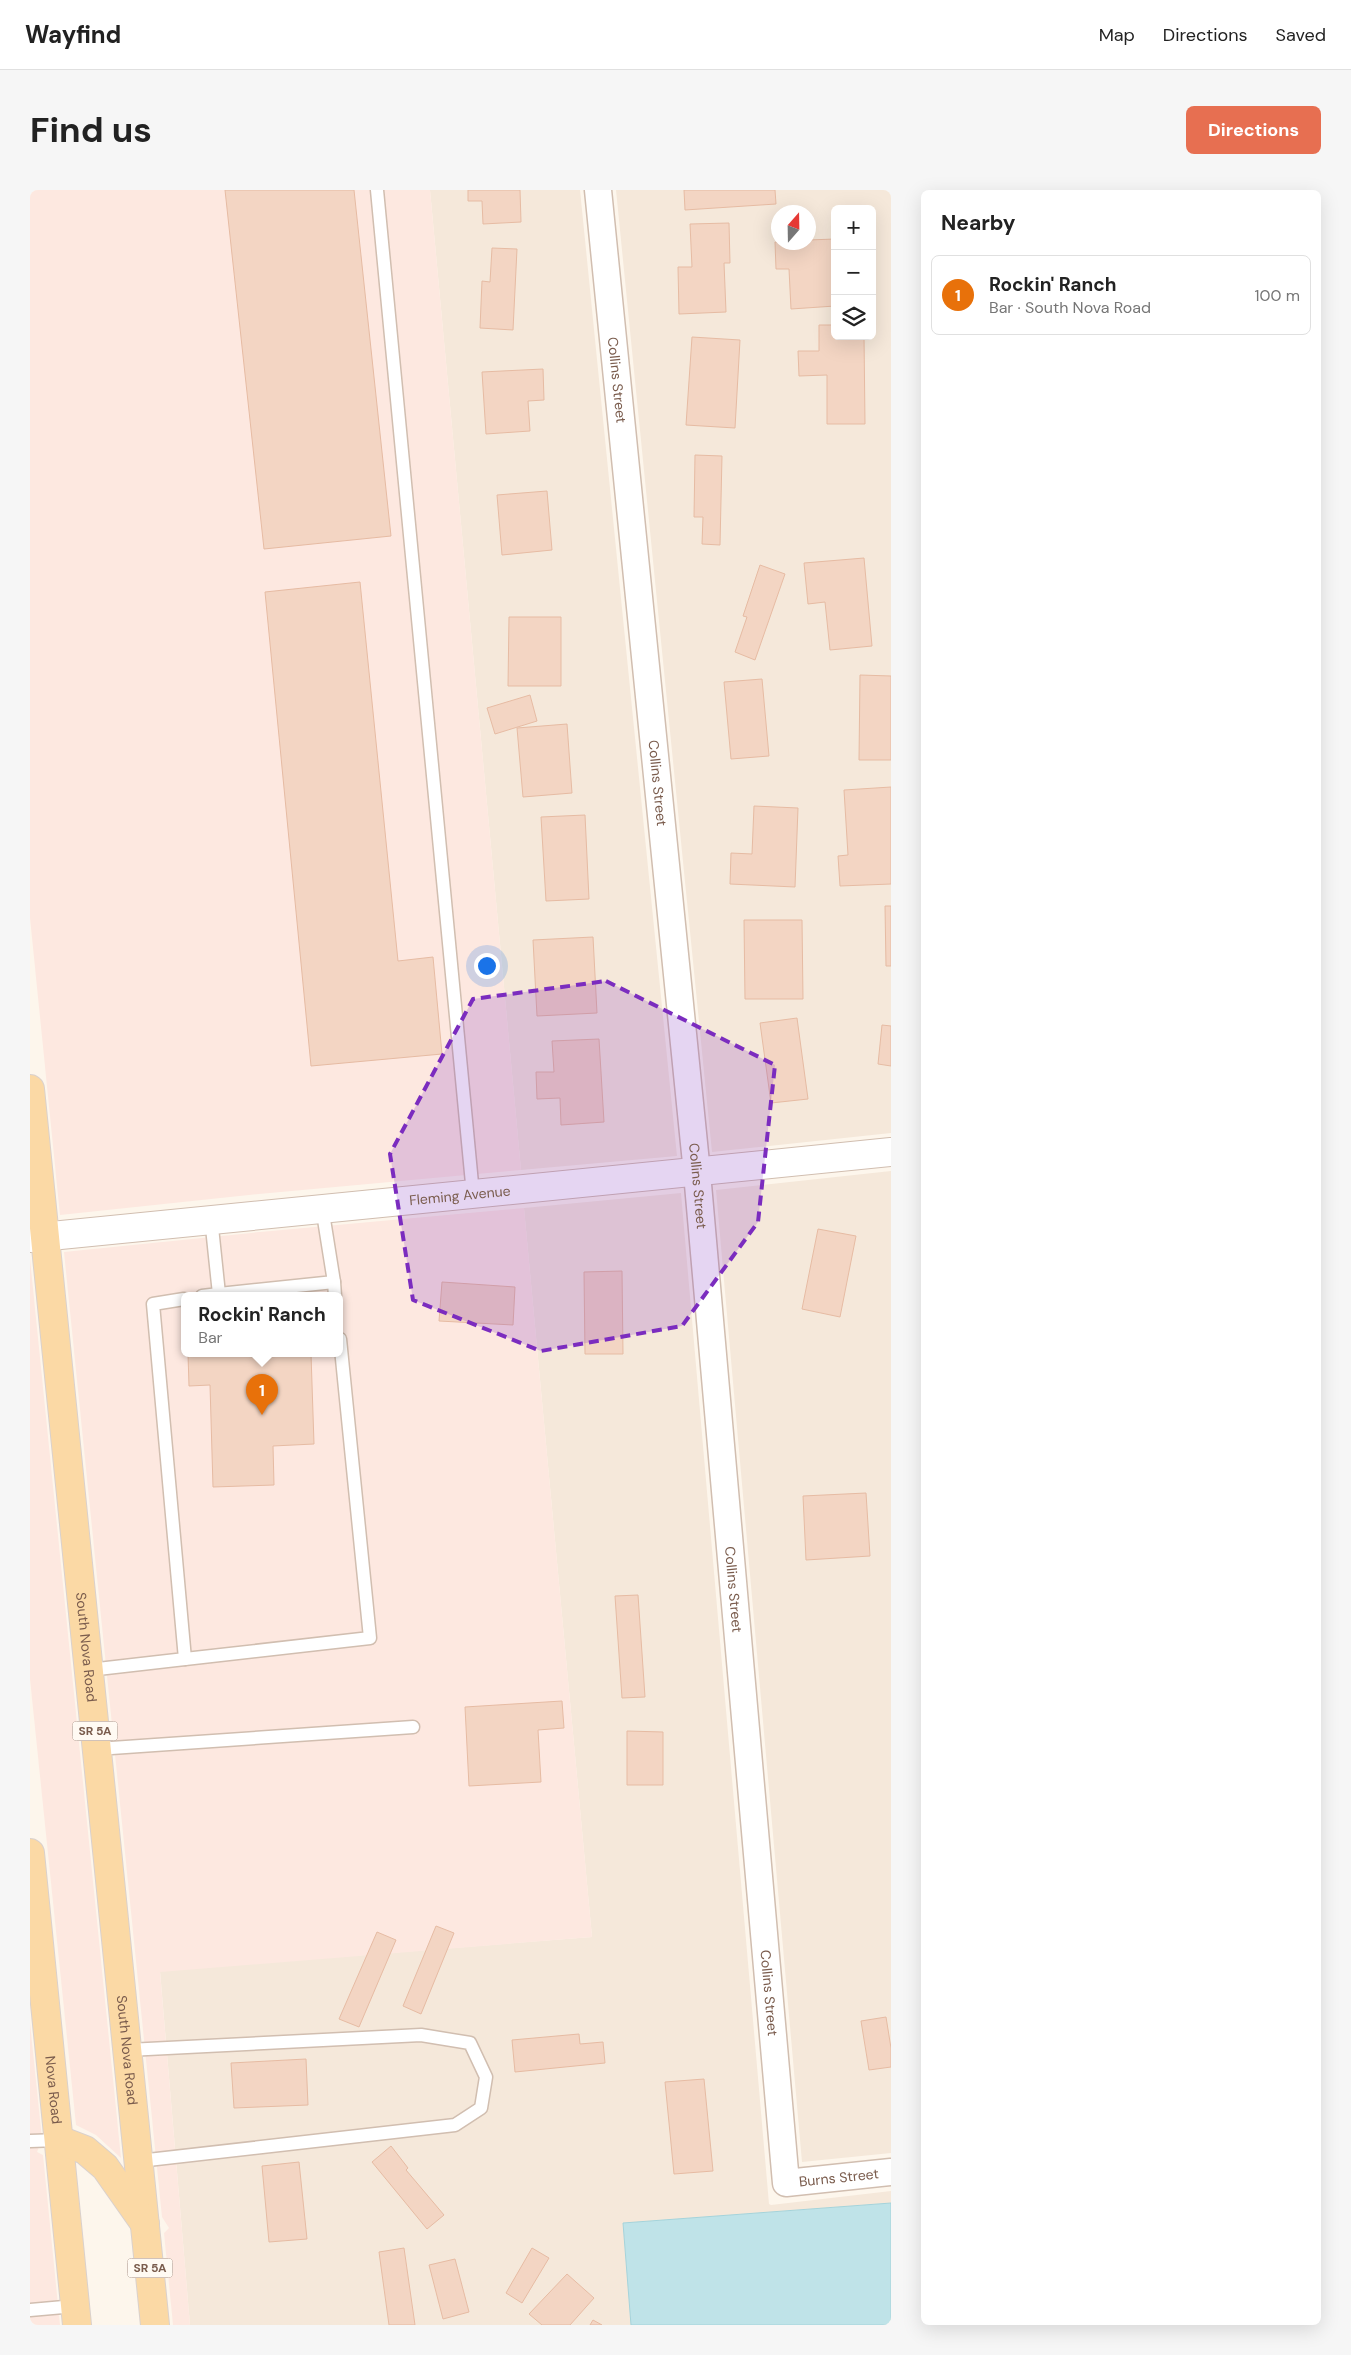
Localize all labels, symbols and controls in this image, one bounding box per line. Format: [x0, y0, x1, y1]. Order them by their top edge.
text: Wayfind [25, 19, 121, 50]
text: Map [1099, 23, 1135, 47]
text: Directions [1163, 23, 1248, 47]
text: Saved [1276, 23, 1326, 47]
button: Directions [1186, 106, 1321, 154]
text: Find us [30, 107, 152, 153]
north arrow [771, 205, 816, 250]
map controls [831, 205, 876, 340]
button: + [831, 205, 876, 250]
text: Nearby [941, 209, 1015, 237]
button: − [831, 250, 876, 295]
text: Rockin' Ranch [989, 272, 1116, 297]
text: 1 [955, 285, 961, 306]
text: 100 m [1255, 285, 1300, 306]
button: layers [831, 295, 876, 340]
text: Bar · South Nova Road [989, 297, 1151, 318]
street label: Collins Street [604, 336, 630, 424]
street label: Collins Street [644, 739, 671, 827]
your location [474, 953, 500, 979]
street label: Collins Street [685, 1142, 711, 1230]
street label: Fleming Avenue [408, 1182, 511, 1209]
popup [181, 1292, 343, 1357]
text: Rockin' Ranch [198, 1302, 326, 1327]
text: Bar [198, 1327, 223, 1348]
pin: 1 [246, 1374, 278, 1415]
street label: Collins Street [721, 1546, 746, 1633]
street label: South Nova Road [72, 1591, 101, 1703]
road number: SR 5A [72, 1722, 118, 1740]
street label: Collins Street [756, 1949, 782, 2037]
street label: South Nova Road [113, 1994, 142, 2106]
street label: Nova Road [41, 2055, 66, 2125]
street label: Burns Street [798, 2164, 880, 2191]
road number: SR 5A [128, 2258, 172, 2278]

